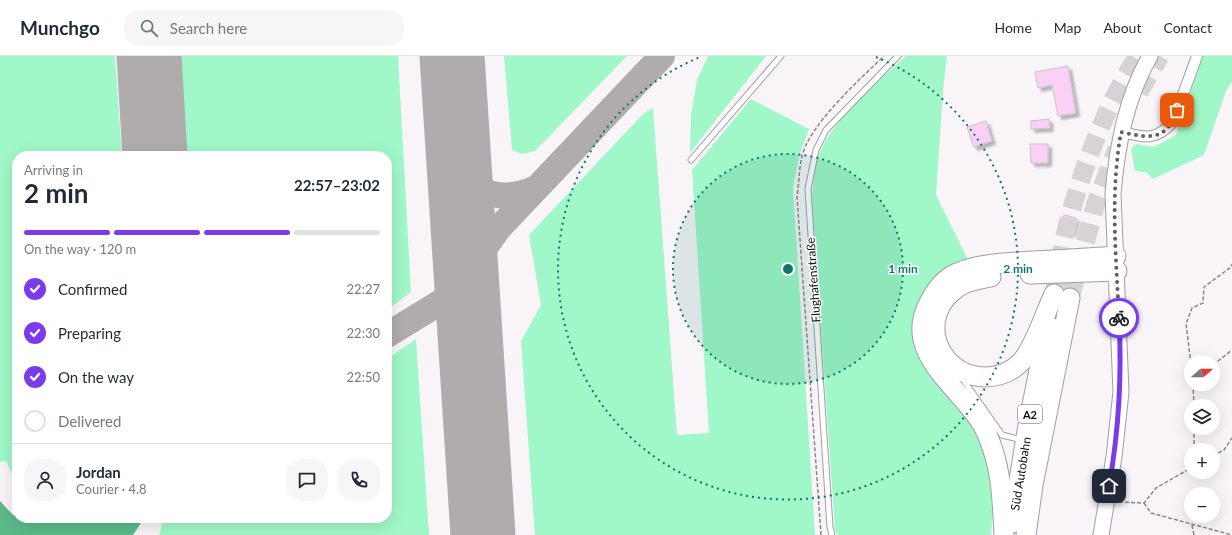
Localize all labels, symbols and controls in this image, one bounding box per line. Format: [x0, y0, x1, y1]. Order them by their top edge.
search box [124, 10, 404, 46]
text: Munchgo [20, 16, 100, 39]
icon: search [138, 17, 160, 39]
text: Search here [170, 19, 247, 37]
text: Home [994, 19, 1032, 36]
text: Map [1054, 19, 1081, 36]
text: About [1103, 19, 1141, 36]
text: Contact [1163, 19, 1212, 36]
pin [1160, 93, 1194, 127]
icon: bag [1166, 99, 1188, 121]
text: Arriving in [24, 162, 83, 178]
text: 22:57–23:02 [294, 176, 380, 194]
text: 2 min [24, 177, 88, 209]
street label: Flughafenstraße [803, 237, 823, 323]
text: On the way · 120 m [24, 241, 136, 257]
text: 1 min [888, 261, 918, 276]
text: 2 min [1003, 261, 1033, 276]
centre of rings [781, 262, 795, 276]
icon: check [24, 278, 46, 300]
text: Confirmed [58, 280, 127, 298]
text: 22:27 [347, 281, 380, 297]
courier [1099, 298, 1139, 338]
icon: bike [1108, 307, 1130, 329]
icon: check [24, 322, 46, 344]
text: Preparing [58, 324, 121, 342]
text: 22:30 [347, 325, 380, 341]
north arrow [1184, 355, 1220, 391]
map controls [1184, 355, 1220, 523]
icon: check [24, 366, 46, 388]
text: On the way [58, 368, 134, 386]
text: 22:50 [347, 369, 380, 385]
button: layers [1184, 399, 1220, 435]
road number: A2 [1018, 405, 1042, 423]
text: Delivered [58, 412, 121, 430]
street label: Süd Autobahn [1007, 436, 1033, 512]
button: + [1184, 443, 1220, 479]
button: person [24, 459, 66, 501]
button: chat [286, 459, 328, 501]
button: phone [338, 459, 380, 501]
text: Jordan [76, 463, 121, 481]
pin [1092, 469, 1126, 503]
icon: home [1098, 475, 1120, 497]
text: Courier · 4.8 [76, 481, 147, 497]
button: − [1184, 487, 1220, 523]

